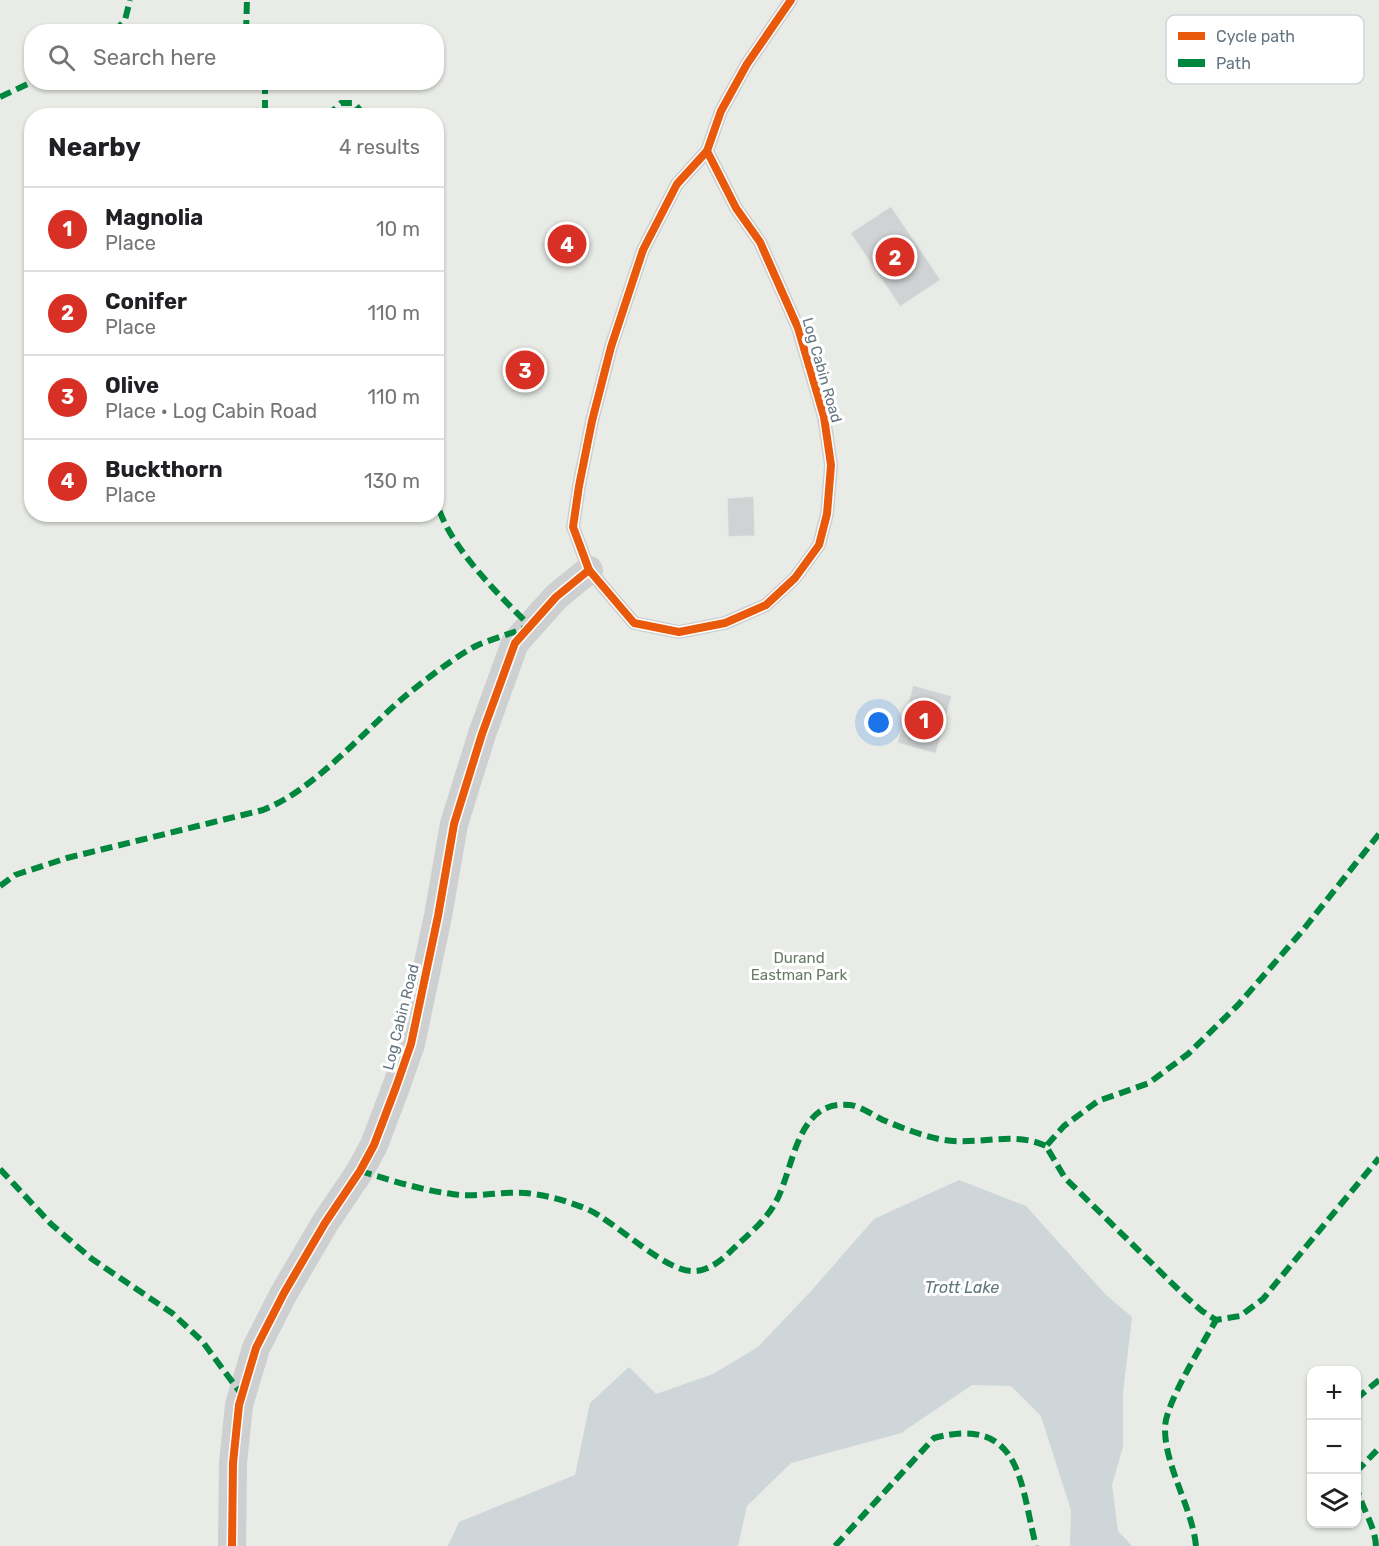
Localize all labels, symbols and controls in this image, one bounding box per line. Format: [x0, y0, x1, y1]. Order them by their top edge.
legend [1166, 15, 1364, 84]
search box [24, 24, 444, 90]
text: Cycle path [1216, 27, 1295, 46]
icon: search [45, 41, 78, 74]
text: Search here [93, 44, 216, 71]
text: Path [1216, 54, 1251, 73]
text: Nearby [48, 132, 141, 163]
text: 4 results [339, 135, 420, 159]
text: Magnolia [105, 204, 203, 231]
text: 1 [63, 217, 72, 241]
text: 10 m [376, 217, 420, 241]
pin: 4 [548, 222, 586, 266]
text: Place [105, 231, 156, 255]
pin: 2 [876, 234, 914, 280]
text: Conifer [105, 288, 187, 315]
text: 2 [61, 301, 74, 325]
text: 110 m [368, 301, 420, 325]
text: Place [105, 315, 156, 339]
street label: Log Cabin Road [798, 315, 846, 425]
pin: 3 [506, 348, 544, 392]
text: Olive [105, 372, 159, 399]
text: 3 [61, 385, 74, 409]
text: 110 m [368, 385, 420, 409]
text: Place · Log Cabin Road [105, 399, 317, 423]
text: Buckthorn [105, 456, 223, 483]
text: 4 [61, 469, 74, 493]
text: 130 m [364, 469, 420, 493]
text: Place [105, 483, 156, 507]
pin: 1 [904, 698, 944, 742]
your location [864, 708, 893, 737]
park label: Durand Eastman Park [751, 949, 847, 984]
street label: Log Cabin Road [379, 962, 423, 1072]
water label: Trott Lake [925, 1278, 999, 1297]
map controls [1307, 1366, 1361, 1528]
button: + [1307, 1366, 1361, 1420]
button: − [1307, 1420, 1361, 1474]
button: layers [1307, 1474, 1361, 1528]

